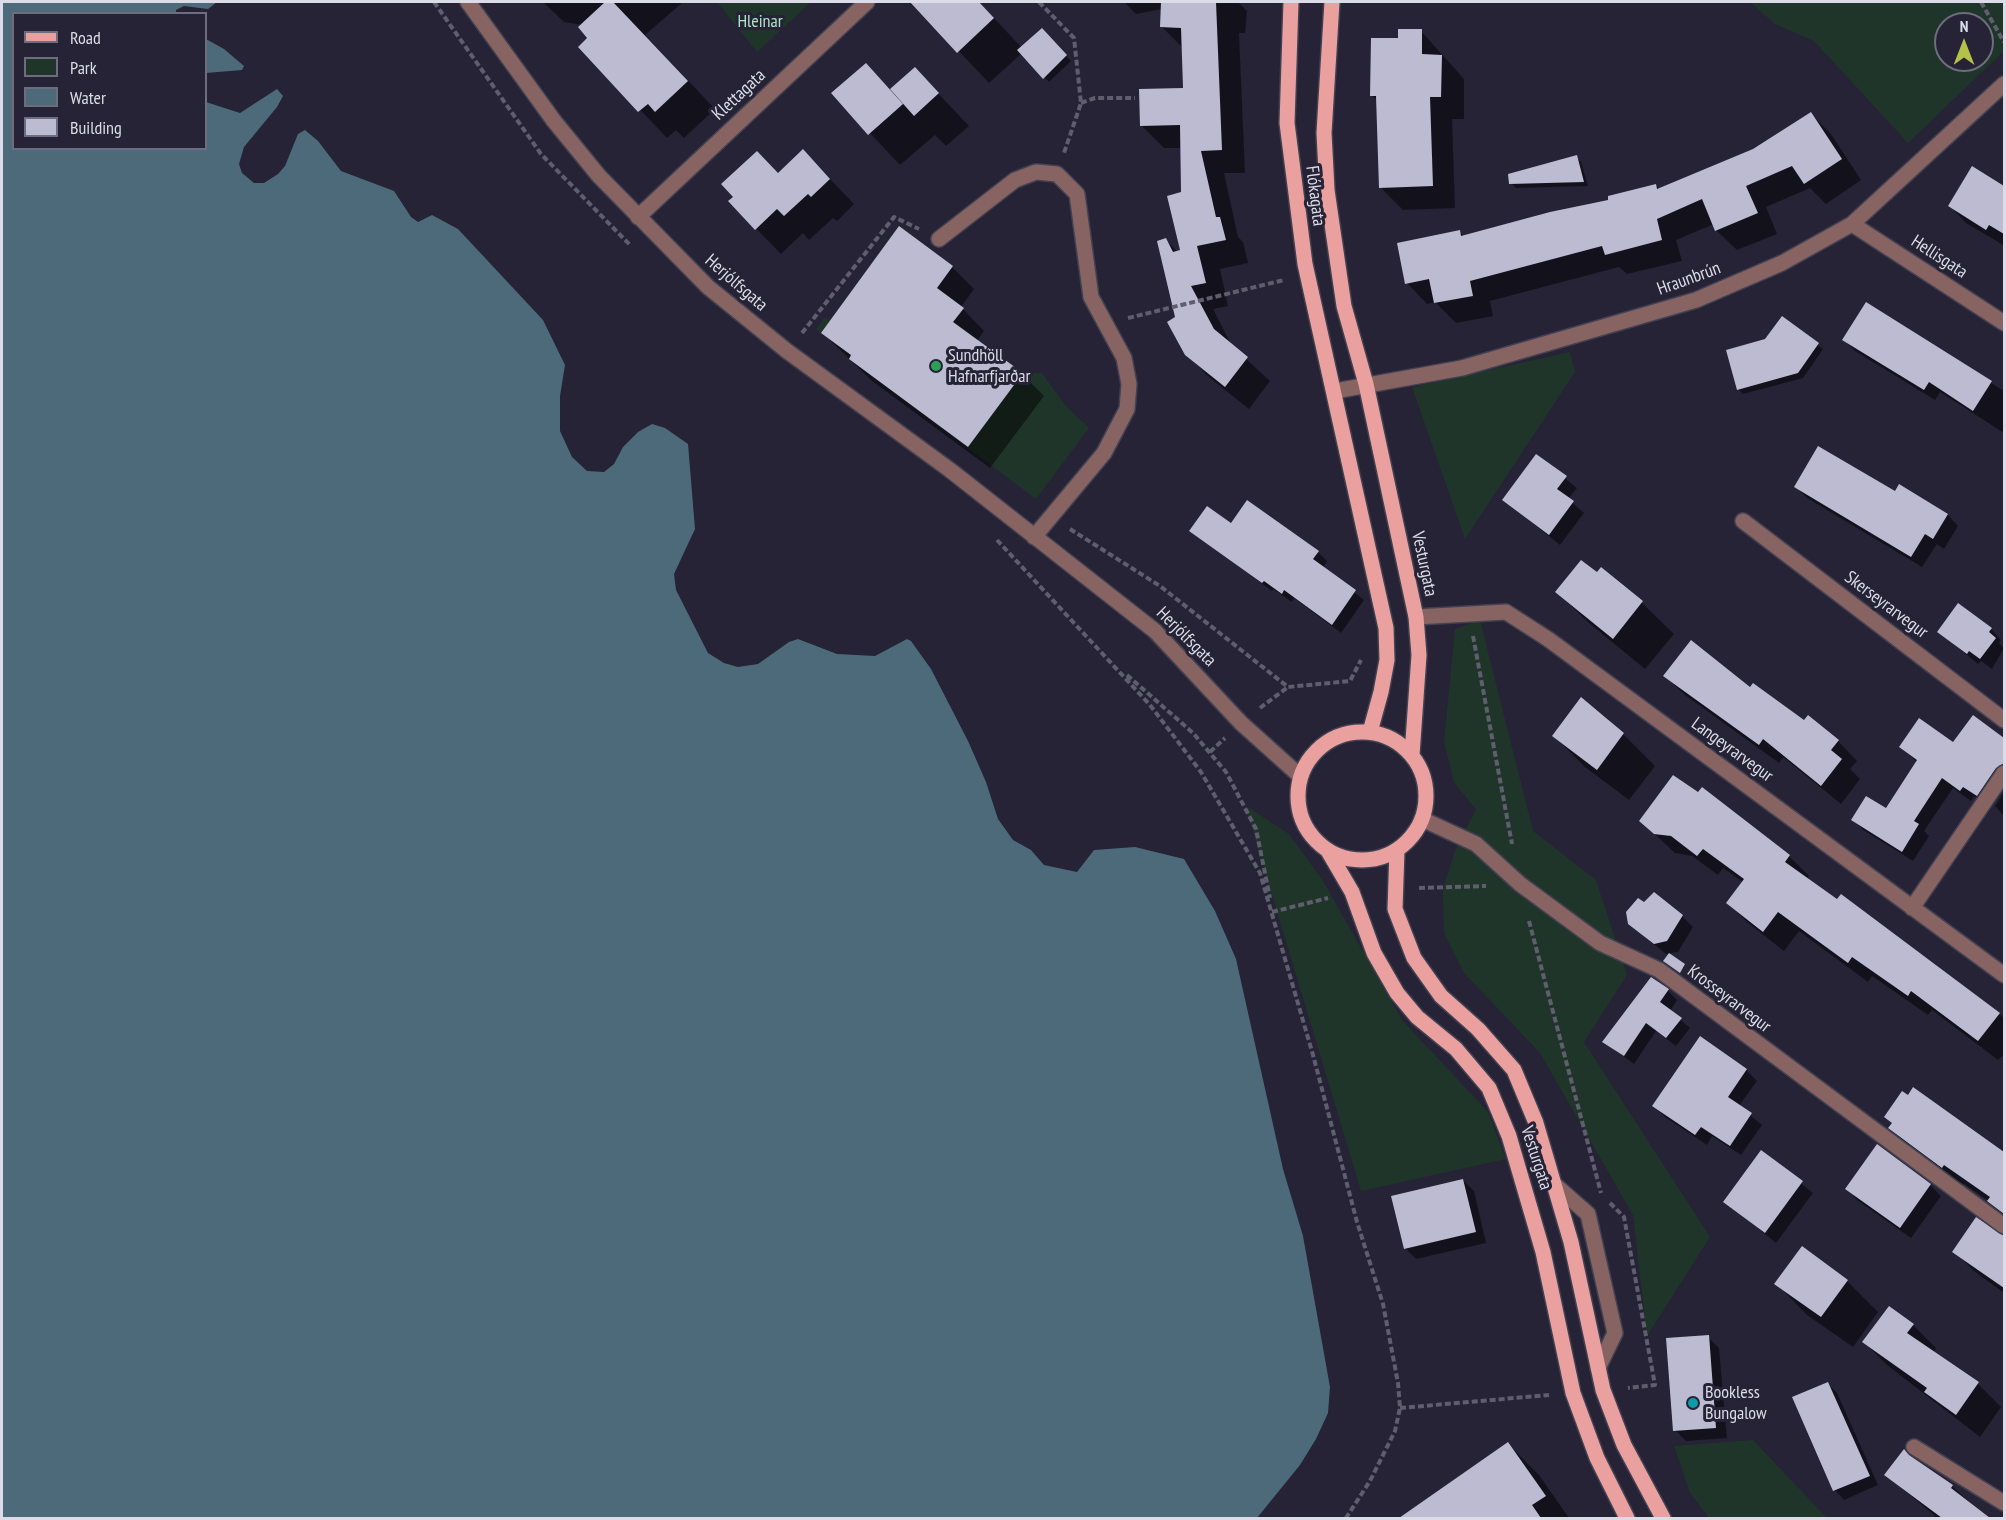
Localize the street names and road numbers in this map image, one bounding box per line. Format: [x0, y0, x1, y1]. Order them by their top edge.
street label: Klettagata [708, 65, 770, 125]
street label: Flókagata [1301, 165, 1329, 227]
street label: Hellisgata [1907, 231, 1971, 283]
street label: Herjólfsgata [700, 250, 772, 316]
street label: Hraunbrún [1654, 258, 1724, 300]
street label: Vesturgata [1407, 530, 1441, 598]
street label: Skerseyrarvegur [1840, 567, 1932, 643]
street label: Herjólfsgata [1152, 603, 1220, 671]
street label: Langeyrarvegur [1687, 713, 1777, 787]
street label: Krosseyrarvegur [1683, 961, 1775, 1037]
street label: Vesturgata [1516, 1123, 1556, 1193]

